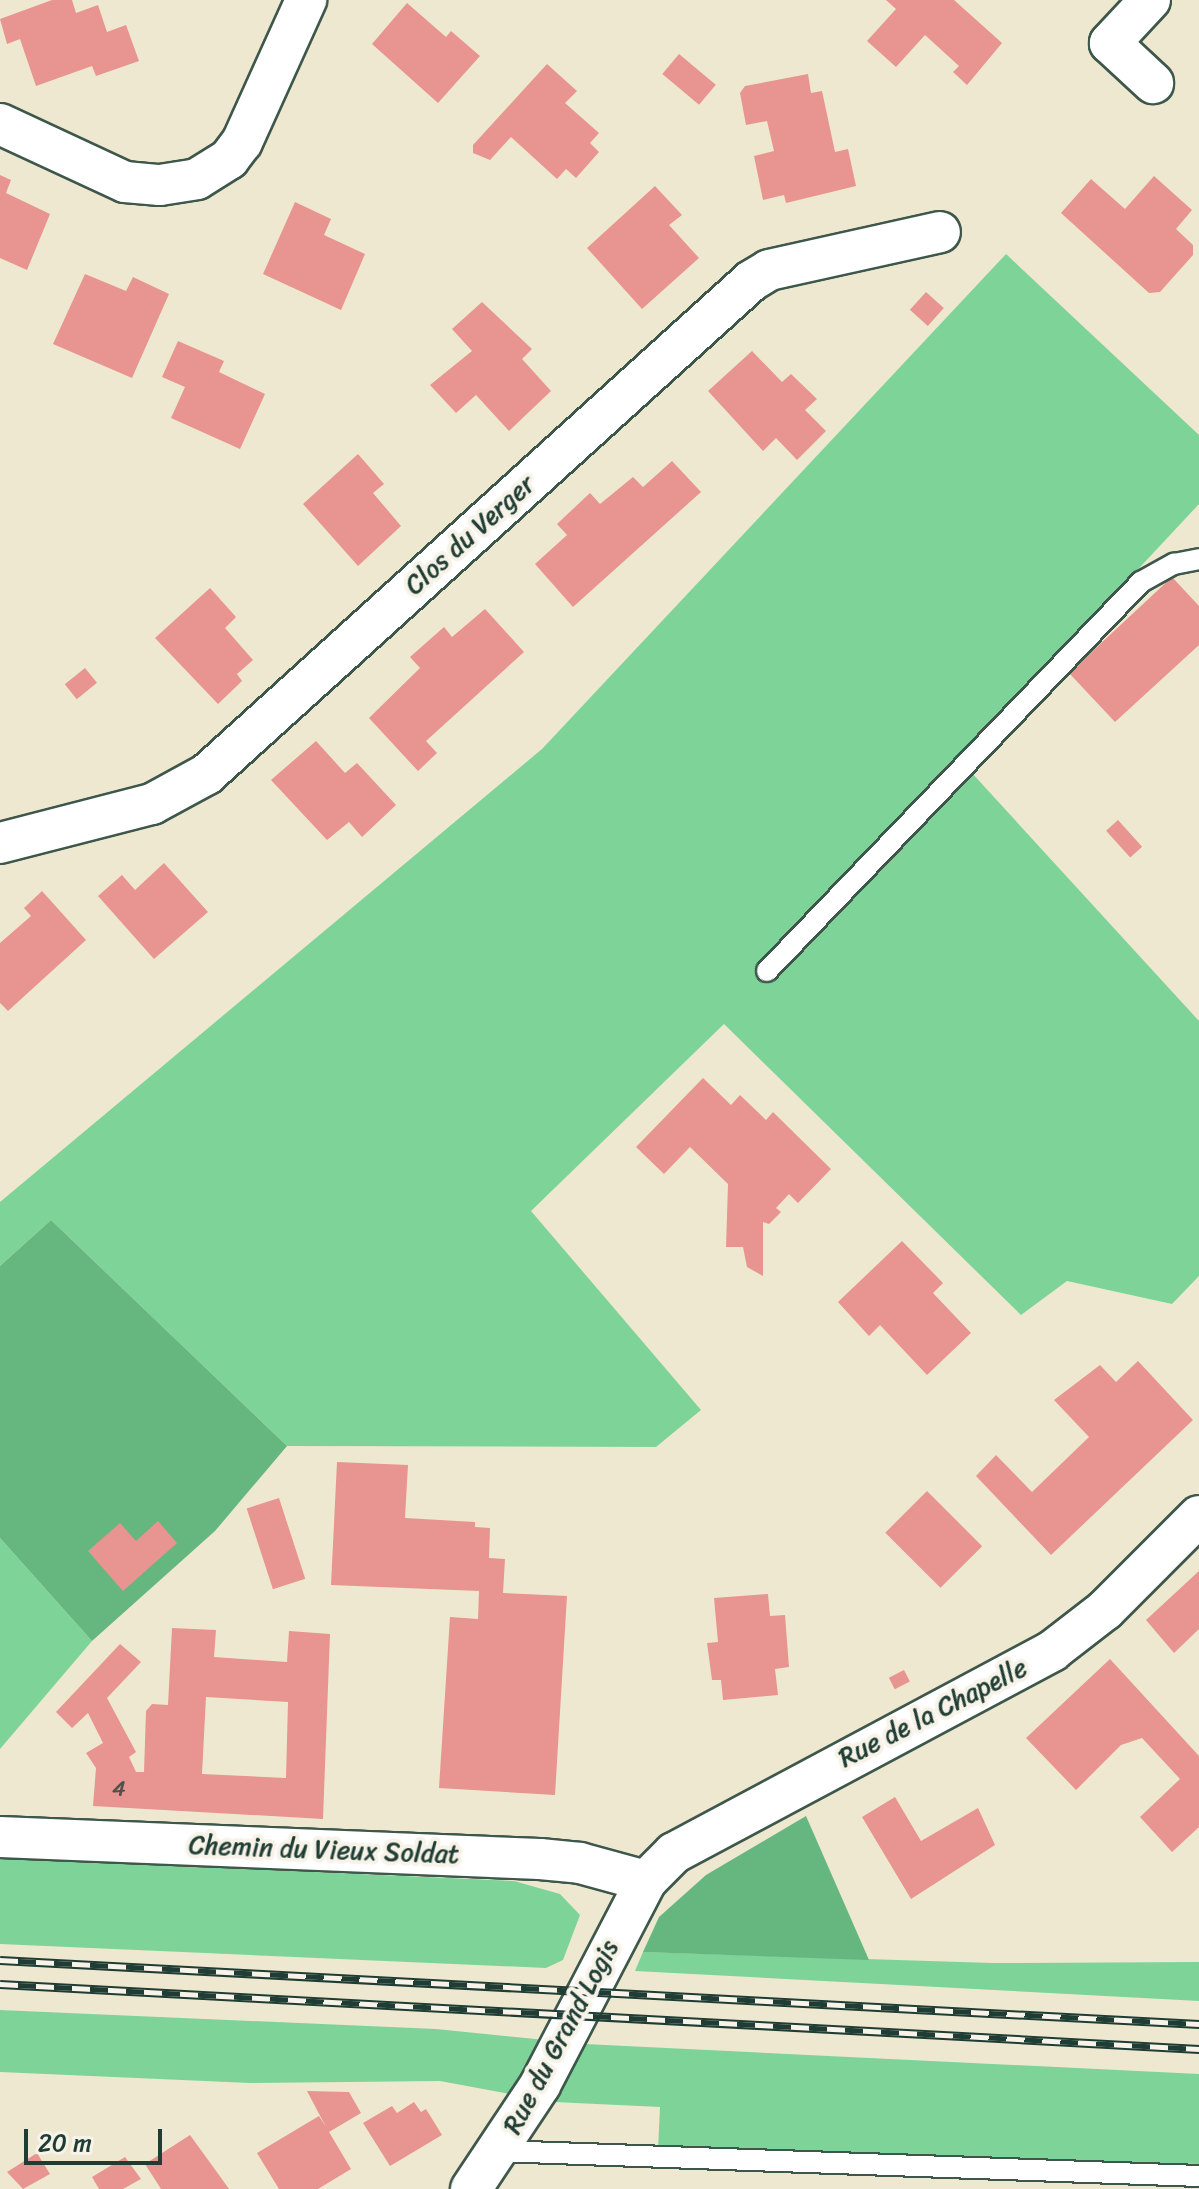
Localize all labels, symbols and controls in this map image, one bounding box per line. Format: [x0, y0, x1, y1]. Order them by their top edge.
street label: Clos du Verger [398, 468, 542, 602]
street label: Rue de la Chapelle [833, 1652, 1033, 1774]
house number: 4 [112, 1776, 126, 1802]
street label: Chemin du Vieux Soldat [189, 1830, 459, 1870]
street label: Rue du Grand Logis [496, 1934, 626, 2140]
scale bar [28, 2113, 166, 2163]
text: 20 m [38, 2122, 92, 2164]

